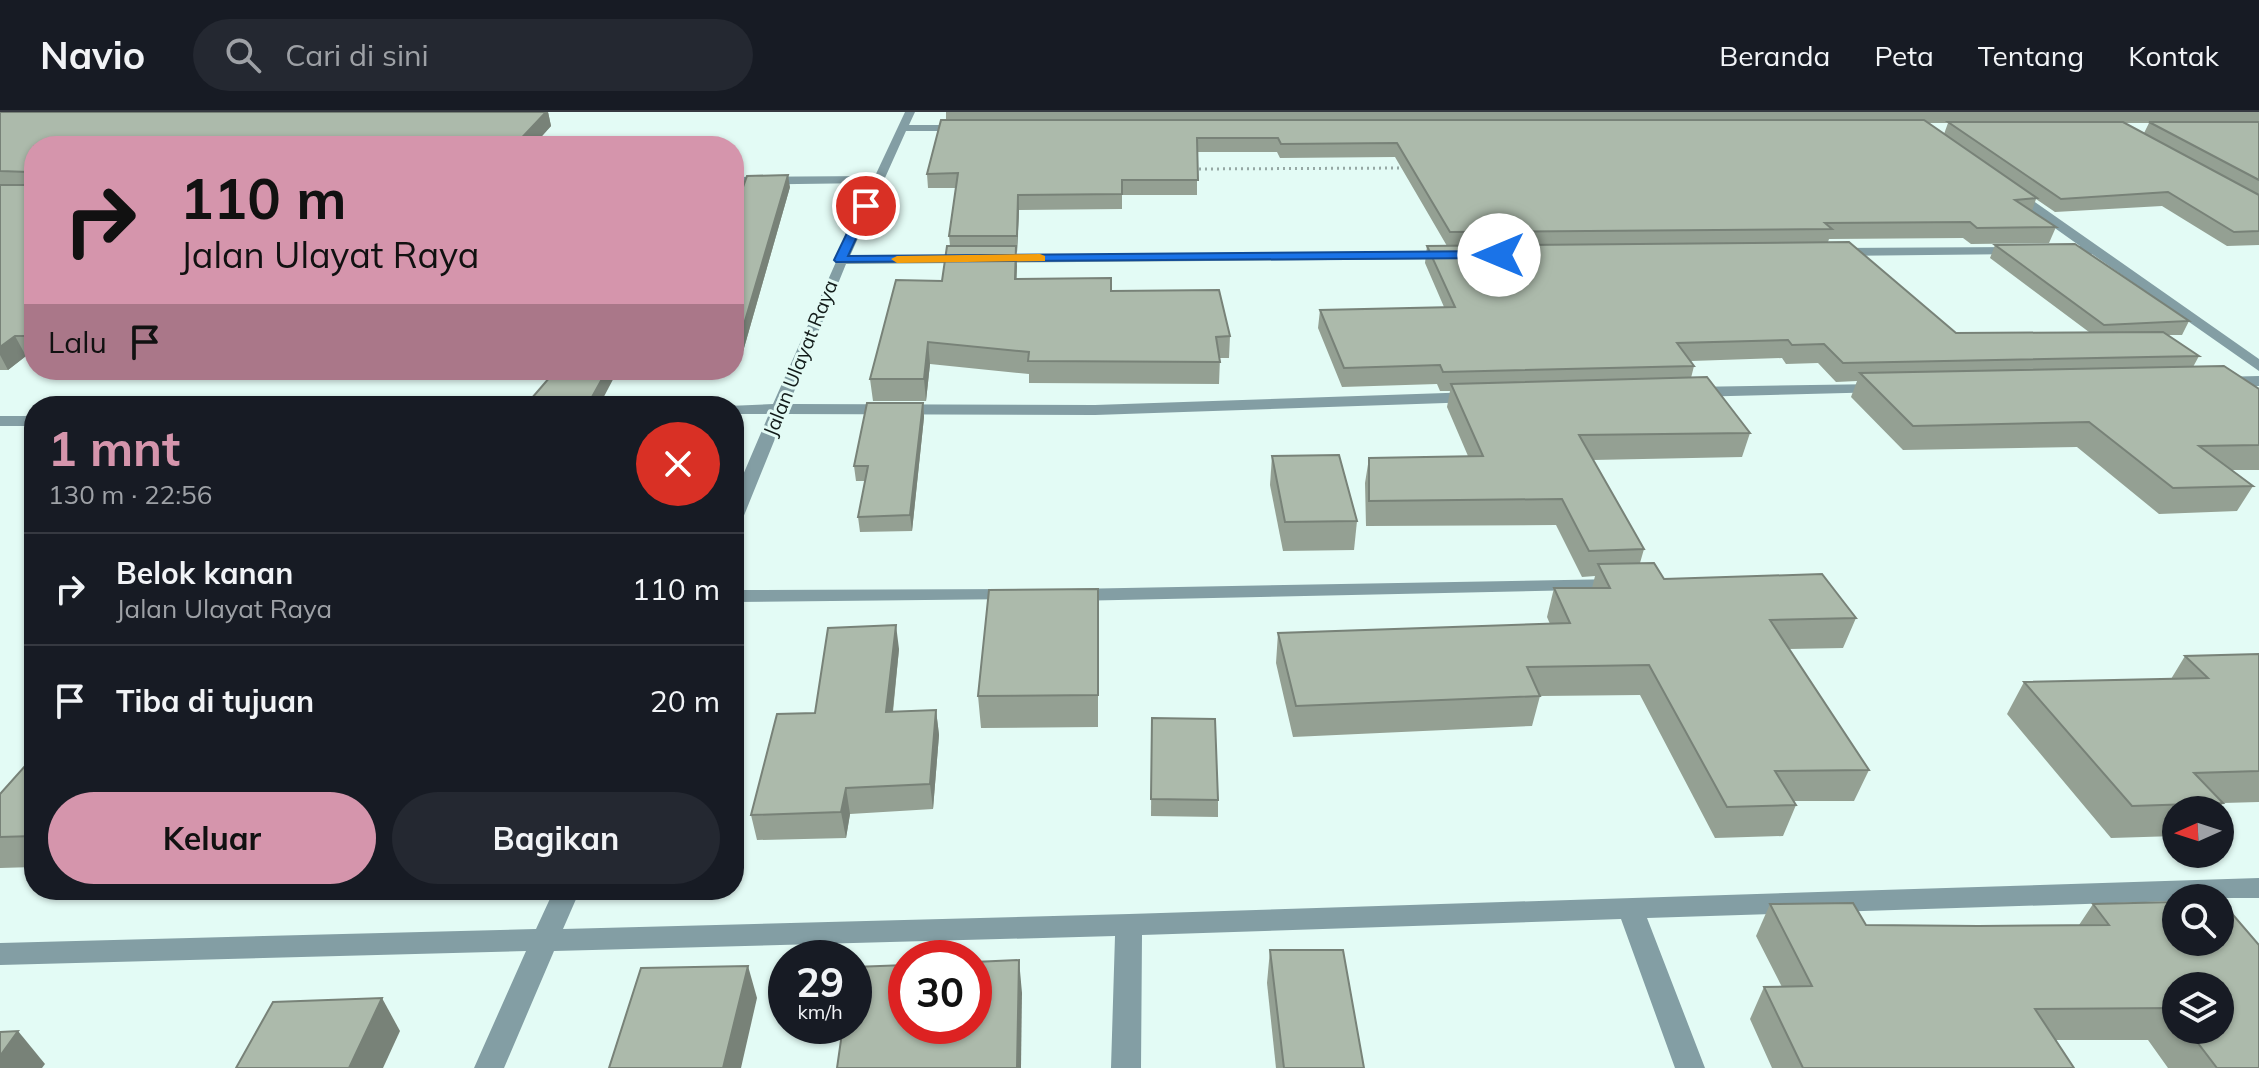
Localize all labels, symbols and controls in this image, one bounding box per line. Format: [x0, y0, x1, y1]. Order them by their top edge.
search box [193, 19, 753, 91]
text: Navio [40, 31, 145, 79]
icon: search [221, 33, 265, 77]
text: Cari di sini [285, 36, 429, 74]
text: Beranda [1719, 38, 1830, 73]
text: Peta [1874, 38, 1934, 73]
text: Tentang [1978, 38, 2084, 73]
text: Kontak [2128, 38, 2219, 73]
text: 110 m [180, 163, 347, 233]
icon: right [48, 168, 152, 272]
pin [832, 172, 900, 240]
icon: arrive [844, 184, 888, 228]
position arrow [1457, 213, 1541, 297]
text: Jalan Ulayat Raya [180, 232, 479, 277]
street label: Jalan Ulayat Raya [757, 276, 843, 440]
icon: arrive [123, 320, 167, 364]
text: Lalu [48, 323, 107, 361]
text: 1 mnt [48, 418, 180, 478]
button: close [636, 422, 720, 506]
text: 130 m · 22:56 [48, 478, 212, 511]
text: Belok kanan [116, 554, 293, 592]
icon: right [48, 567, 92, 611]
text: 110 m [632, 570, 720, 608]
text: Jalan Ulayat Raya [116, 592, 332, 625]
icon: arrive [48, 679, 92, 723]
text: Tiba di tujuan [116, 682, 314, 720]
text: 20 m [650, 682, 720, 720]
button: Keluar [48, 792, 376, 884]
button: Bagikan [392, 792, 720, 884]
north arrow [2162, 796, 2234, 868]
map controls [2162, 796, 2234, 1044]
button: search [2162, 884, 2234, 956]
speed limit sign: 30 [888, 940, 992, 1044]
text: 29 [796, 957, 844, 1007]
button: layers [2162, 972, 2234, 1044]
text: km/h [797, 999, 843, 1024]

